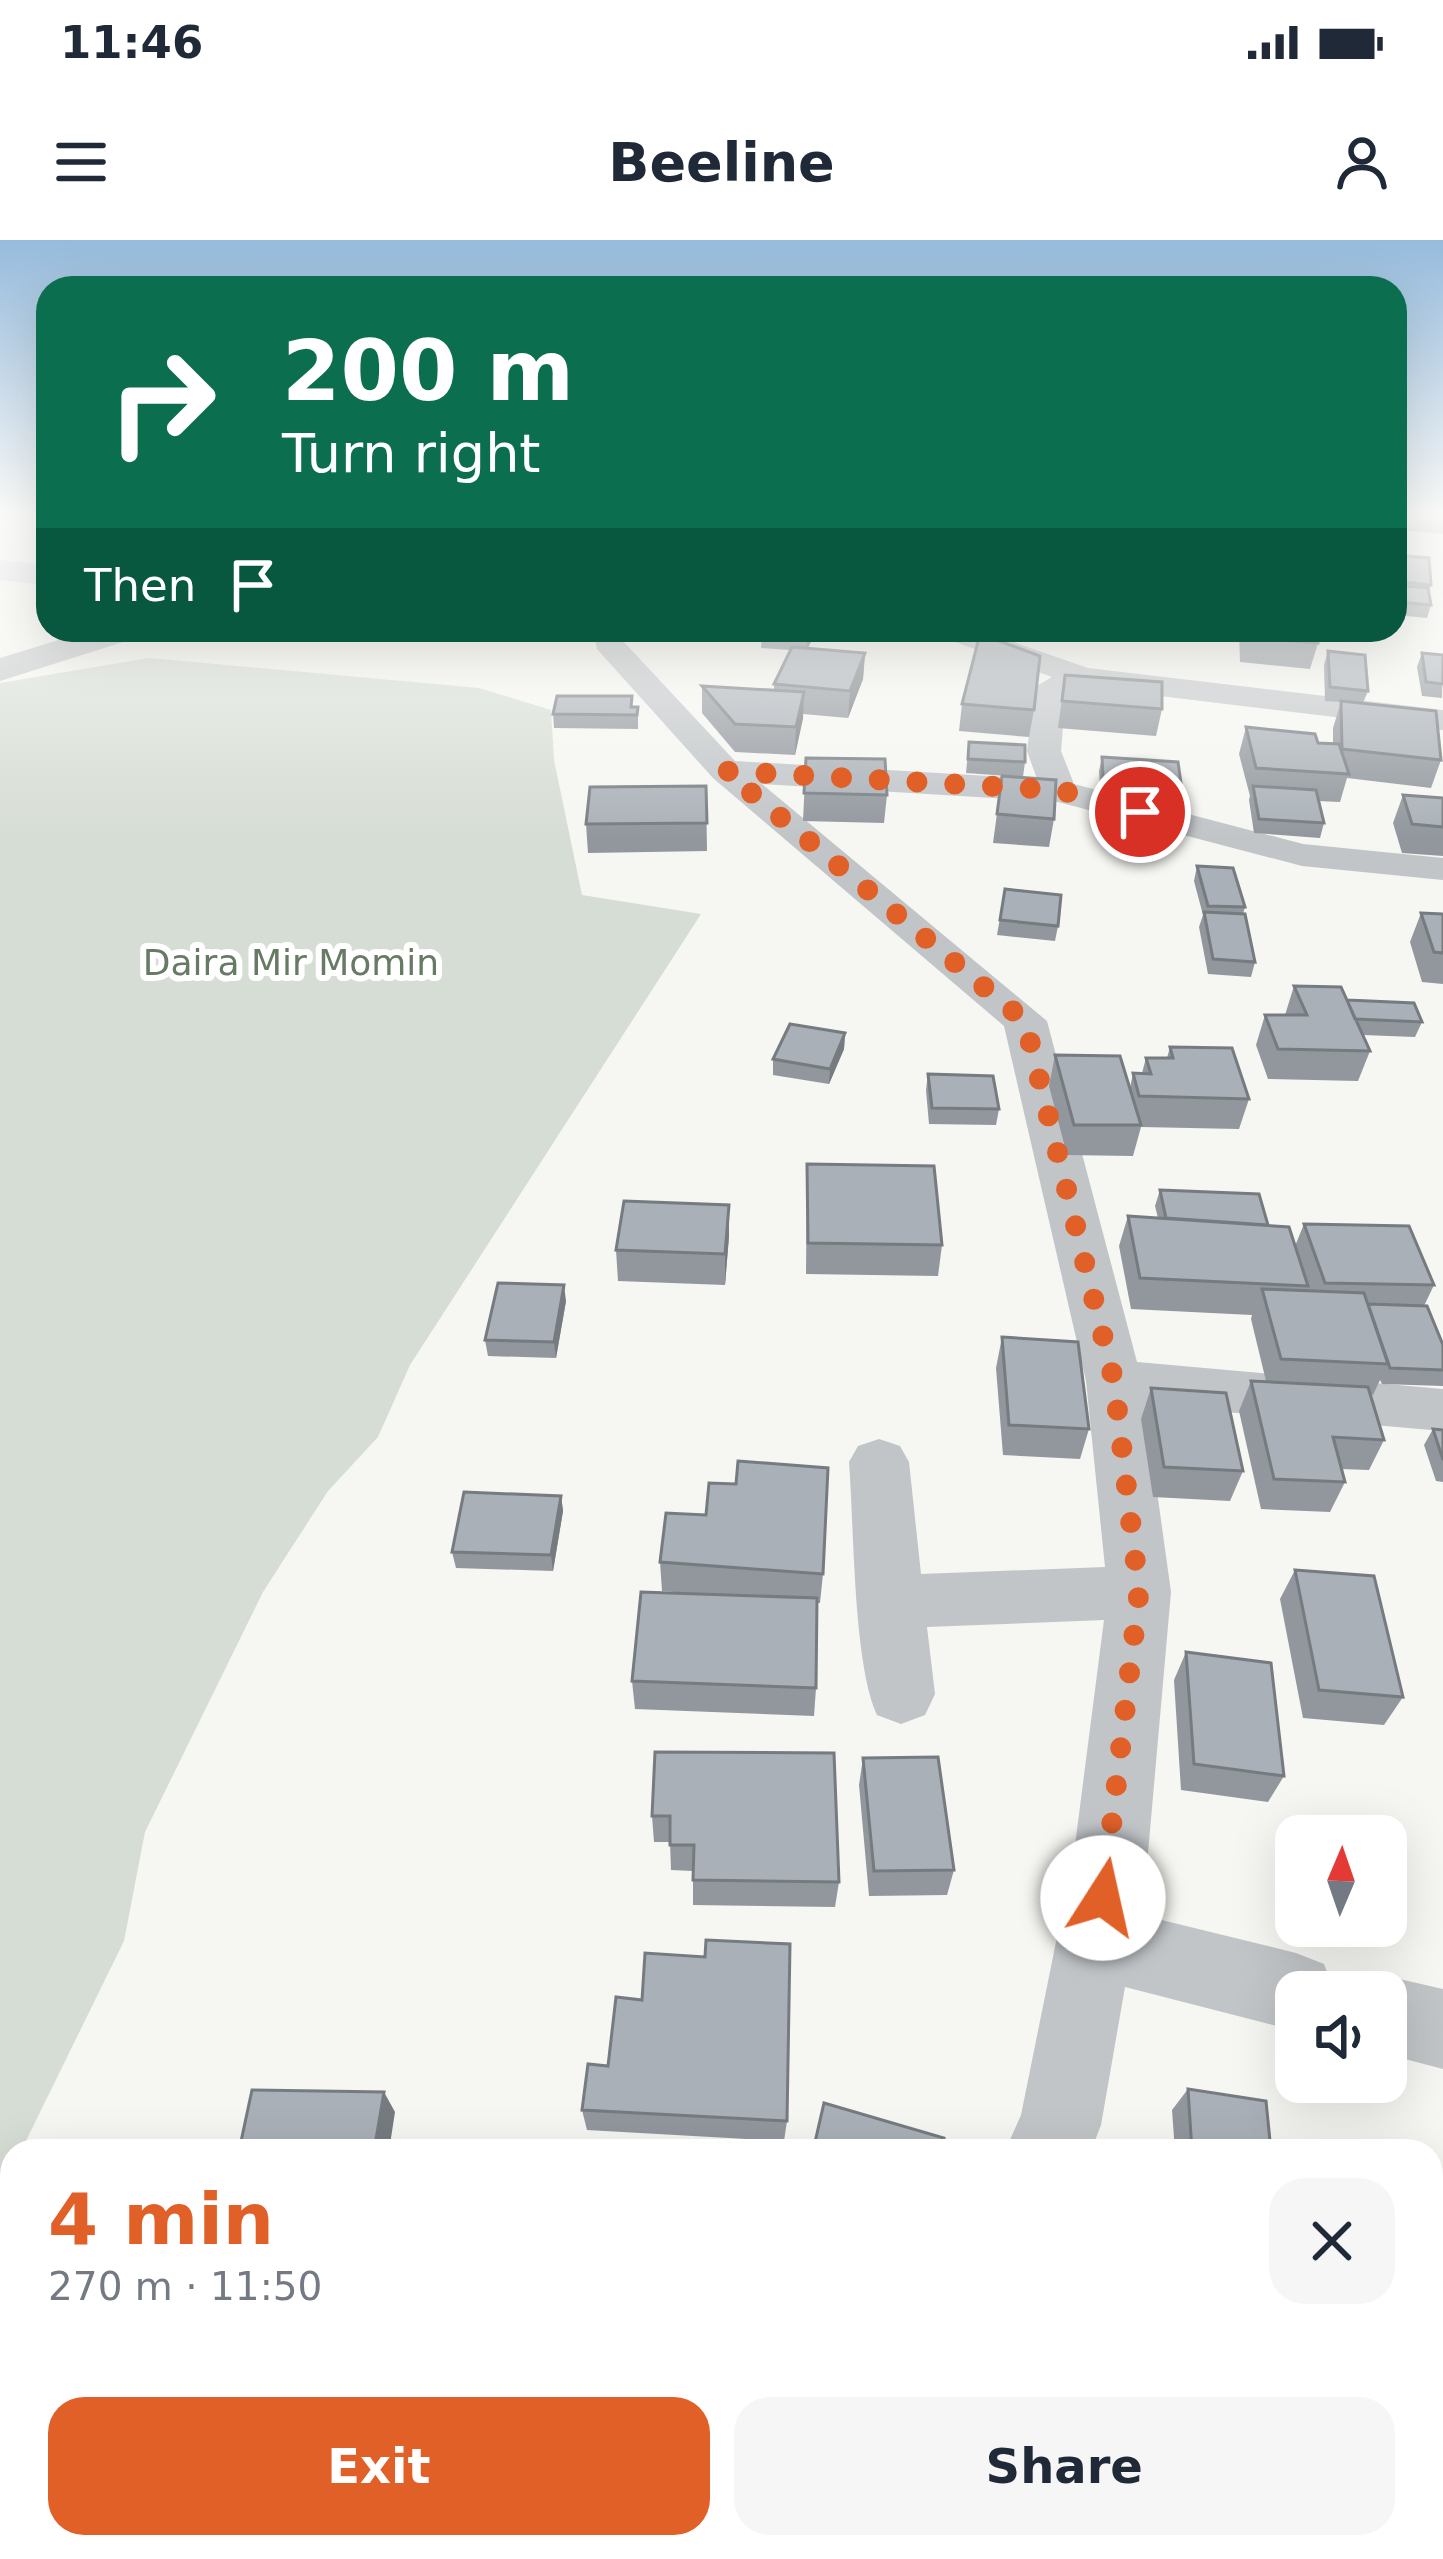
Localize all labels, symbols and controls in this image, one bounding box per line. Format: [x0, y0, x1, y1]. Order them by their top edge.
text: 11:46 [60, 16, 203, 69]
icon: menu [48, 129, 114, 195]
icon: person [1329, 129, 1395, 195]
text: Beeline [608, 131, 835, 194]
text: 200 m [282, 322, 574, 420]
icon: right [84, 324, 240, 480]
text: Turn right [282, 422, 541, 485]
icon: arrive [220, 552, 286, 618]
text: Then [84, 559, 196, 612]
pin [1089, 761, 1191, 863]
icon: arrive [1107, 779, 1173, 845]
park label: Daira Mir Momin [143, 942, 439, 983]
north arrow [1275, 1815, 1407, 1947]
map controls [1275, 1815, 1407, 2103]
position arrow [1040, 1835, 1166, 1961]
button: sound [1275, 1971, 1407, 2103]
text: 4 min [48, 2177, 274, 2261]
button: close [1269, 2178, 1395, 2304]
text: 270 m · 11:50 [48, 2264, 322, 2309]
button: Exit [48, 2397, 710, 2535]
button: Share [734, 2397, 1395, 2535]

